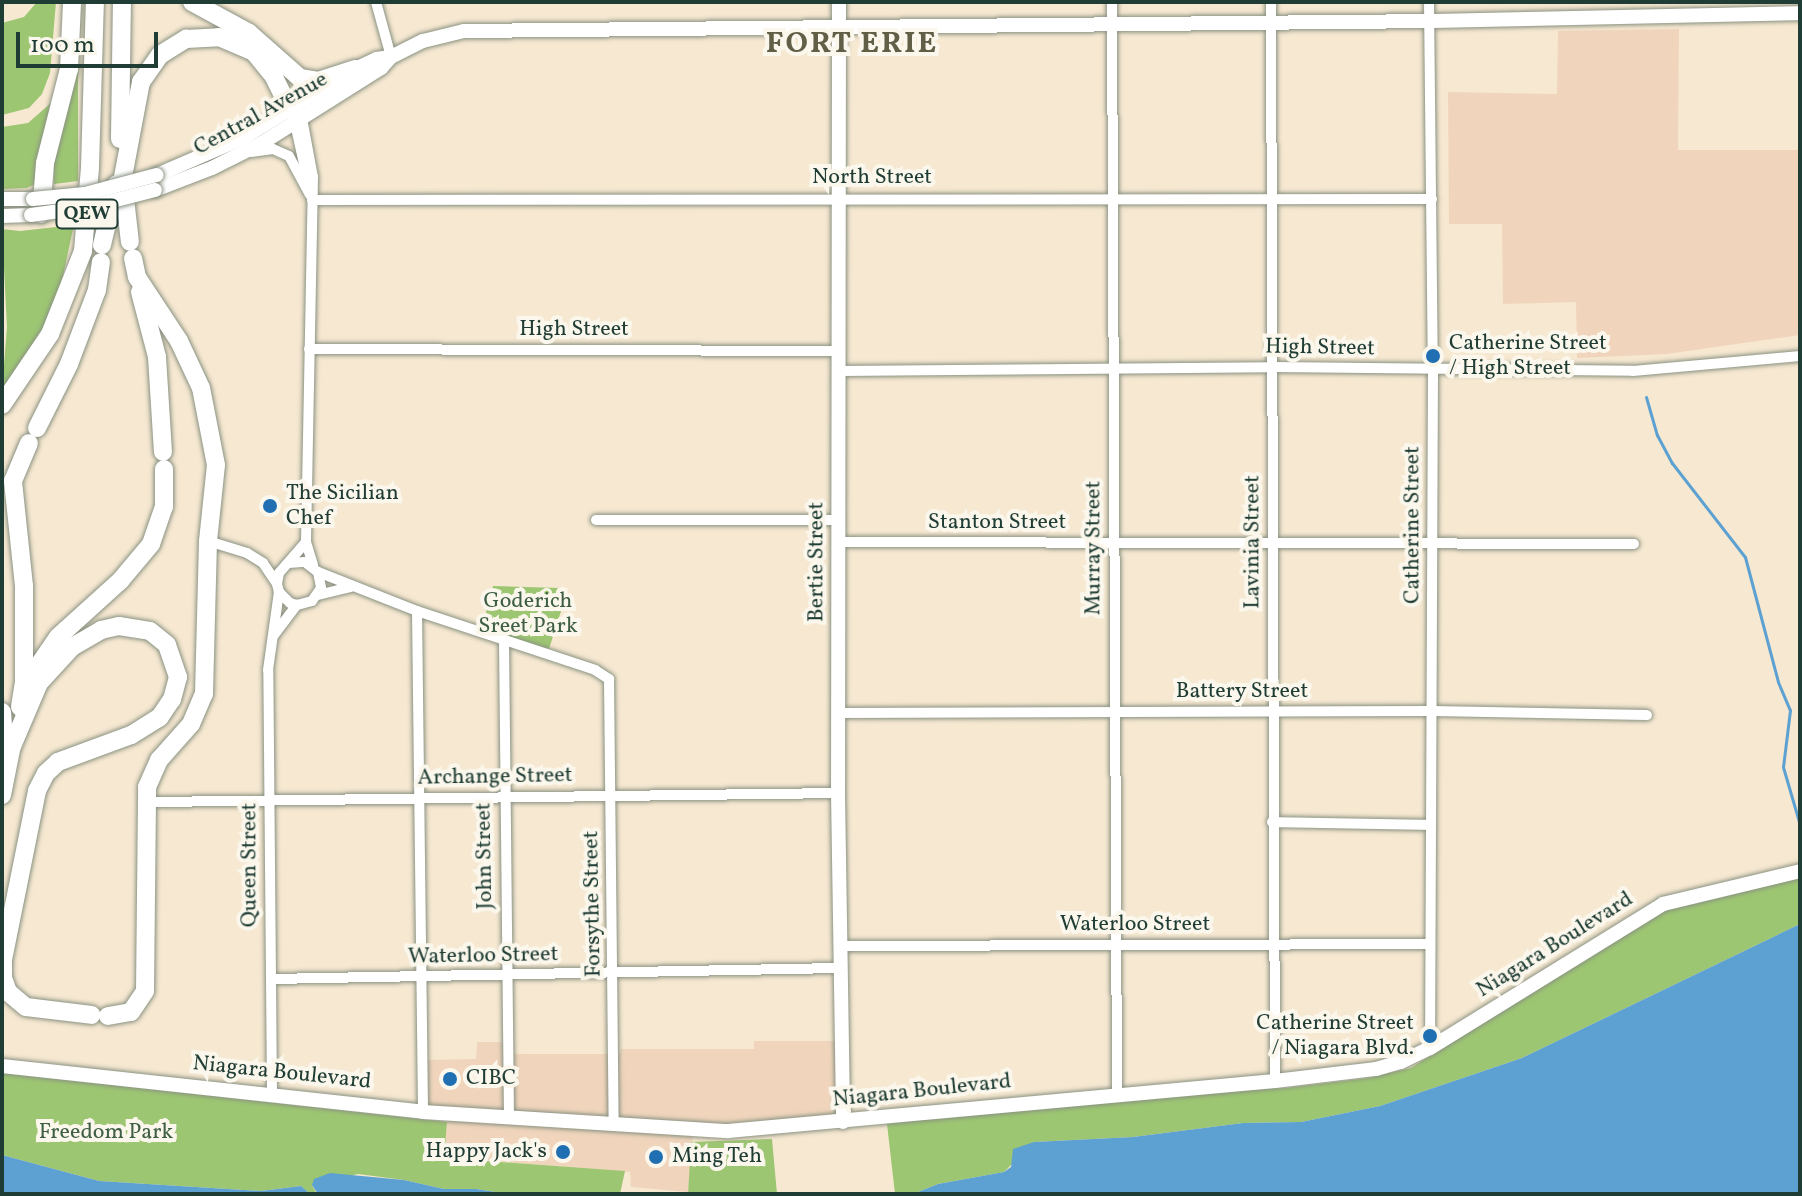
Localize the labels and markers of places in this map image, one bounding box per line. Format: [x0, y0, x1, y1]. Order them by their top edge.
place label: Catherine Street / High Street [1449, 330, 1607, 382]
marker: Catherine Street / High Street [1424, 347, 1442, 365]
place label: The Sicilian Chef [286, 480, 399, 532]
marker: The Sicilian Chef [261, 497, 279, 515]
place label: Catherine Street / Niagara Blvd. [1256, 1010, 1414, 1062]
marker: Catherine Street / Niagara Blvd. [1421, 1027, 1439, 1045]
place label: CIBC [466, 1066, 516, 1092]
marker: CIBC [441, 1070, 459, 1088]
place label: Happy Jack's [425, 1139, 547, 1165]
marker: Happy Jack's [554, 1143, 572, 1161]
place label: Ming Teh [672, 1144, 763, 1170]
marker: Ming Teh [647, 1148, 665, 1166]

